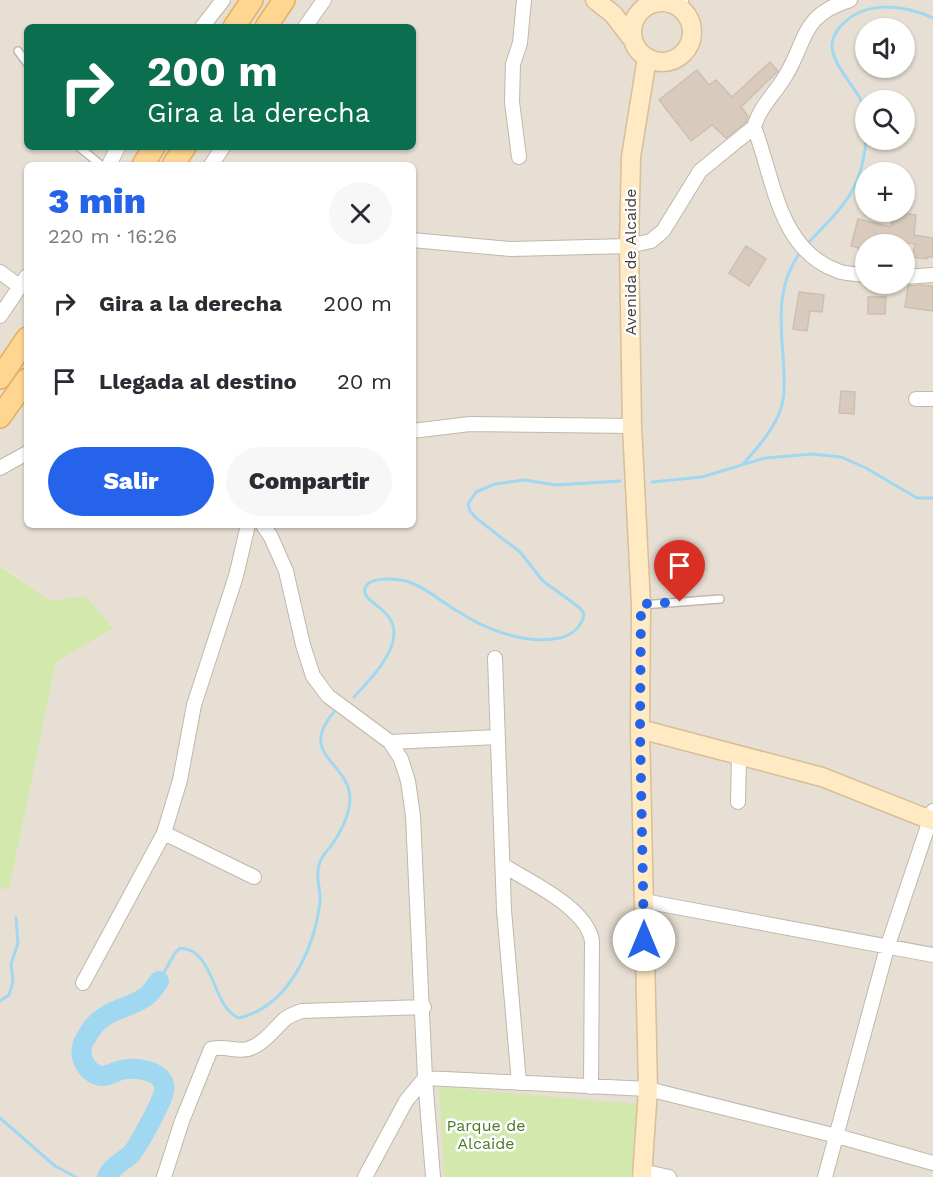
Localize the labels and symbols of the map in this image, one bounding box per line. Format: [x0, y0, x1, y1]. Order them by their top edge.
street label: Avenida de Alcaide [621, 189, 640, 336]
pin [654, 540, 705, 602]
position arrow [612, 908, 676, 972]
park label: Parque de Alcaide [447, 1116, 525, 1153]

